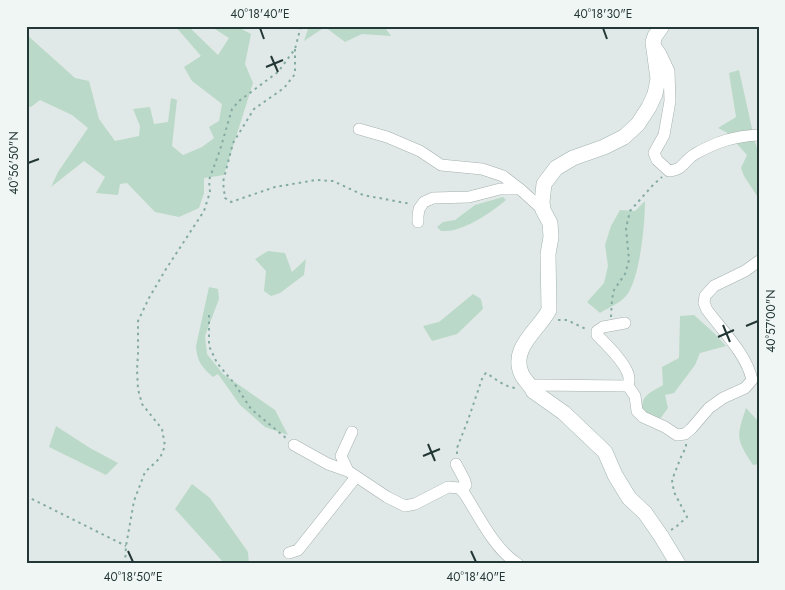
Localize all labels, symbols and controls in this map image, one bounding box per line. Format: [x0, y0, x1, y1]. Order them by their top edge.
text: 40°18'40"E [230, 5, 290, 23]
text: 40°18'30"E [574, 5, 632, 23]
text: 40°56'50"N [5, 131, 23, 195]
text: 40°57'00"N [762, 289, 780, 353]
text: 40°18'50"E [103, 568, 163, 586]
text: 40°18'40"E [446, 568, 506, 586]

